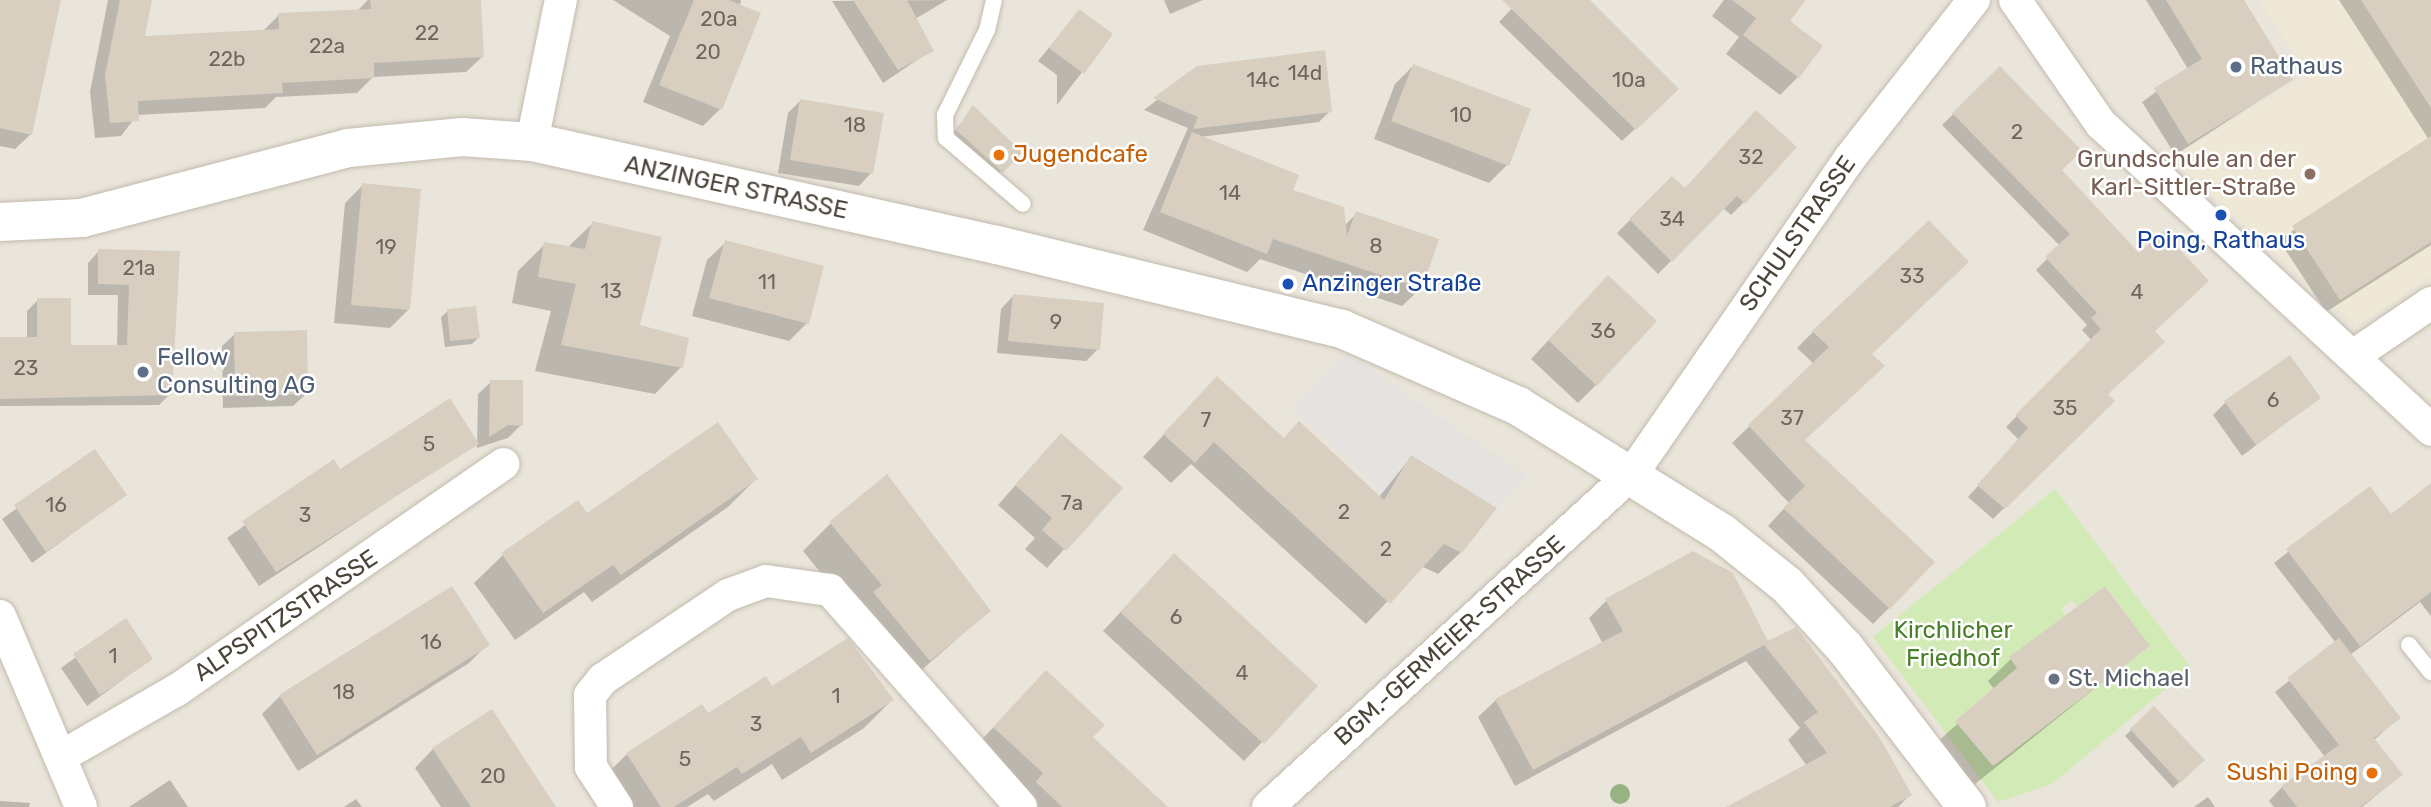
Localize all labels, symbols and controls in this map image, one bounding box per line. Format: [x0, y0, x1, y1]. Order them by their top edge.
house number: 20a [700, 6, 738, 32]
house number: 22 [415, 20, 439, 46]
house number: 22a [309, 33, 345, 59]
house number: 20 [695, 39, 721, 65]
house number: 22b [208, 46, 246, 72]
place label: Rathaus [2250, 53, 2343, 81]
marker: Rathaus [2228, 59, 2244, 75]
house number: 14d [1288, 60, 1322, 86]
house number: 14c [1246, 67, 1280, 93]
house number: 10a [1612, 67, 1646, 93]
house number: 10 [1450, 102, 1472, 128]
house number: 18 [844, 112, 866, 138]
house number: 2 [2011, 119, 2023, 145]
place label: Jugendcafe [1013, 141, 1148, 169]
house number: 32 [1739, 144, 1763, 170]
place label: Grundschule an der Karl-Sittler-Straße [2077, 146, 2296, 202]
marker: Jugendcafe [991, 147, 1007, 163]
street label: ANZINGER STRASSE [622, 150, 850, 226]
street label: SCHULSTRASSE [1734, 151, 1862, 317]
marker: Grundschule an der Karl-Sittler-Straße [2302, 166, 2318, 182]
house number: 14 [1219, 180, 1241, 206]
house number: 34 [1659, 206, 1685, 232]
marker: Poing, Rathaus [2213, 207, 2229, 223]
place label: Poing, Rathaus [2137, 227, 2305, 255]
house number: 8 [1369, 233, 1383, 259]
house number: 19 [375, 234, 397, 260]
house number: 21a [123, 255, 155, 281]
house number: 33 [1899, 263, 1925, 289]
house number: 11 [758, 269, 776, 295]
place label: Anzinger Straße [1302, 270, 1482, 298]
marker: Anzinger Straße [1280, 276, 1296, 292]
house number: 13 [600, 278, 622, 304]
house number: 4 [2130, 279, 2144, 305]
house number: 9 [1050, 309, 1062, 335]
house number: 36 [1590, 318, 1616, 344]
place label: Fellow Consulting AG [157, 344, 316, 400]
house number: 23 [14, 355, 38, 381]
marker: Fellow Consulting AG [135, 364, 151, 380]
house number: 6 [2267, 387, 2279, 413]
house number: 35 [2052, 395, 2078, 421]
house number: 37 [1780, 405, 1804, 431]
house number: 7 [1201, 407, 1211, 433]
house number: 5 [423, 431, 435, 457]
house number: 7a [1061, 490, 1083, 516]
house number: 16 [45, 492, 67, 518]
house number: 2 [1338, 499, 1350, 525]
house number: 3 [299, 502, 311, 528]
street label: BGM.-GERMEIER-STRASSE [1329, 530, 1571, 752]
house number: 2 [1380, 536, 1392, 562]
street label: ALPSPITZSTRASSE [189, 544, 383, 688]
house number: 6 [1170, 604, 1182, 630]
park label: Kirchlicher Friedhof [1893, 617, 2013, 673]
house number: 16 [420, 629, 442, 655]
house number: 1 [109, 643, 117, 669]
house number: 4 [1235, 660, 1249, 686]
place label: St. Michael [2068, 665, 2189, 693]
marker: St. Michael [2046, 671, 2062, 687]
house number: 18 [333, 679, 355, 705]
house number: 1 [832, 683, 840, 709]
house number: 3 [750, 711, 762, 737]
house number: 5 [679, 746, 691, 772]
place label: Sushi Poing [2226, 759, 2358, 787]
house number: 20 [480, 763, 506, 789]
marker: Sushi Poing [2364, 765, 2380, 781]

